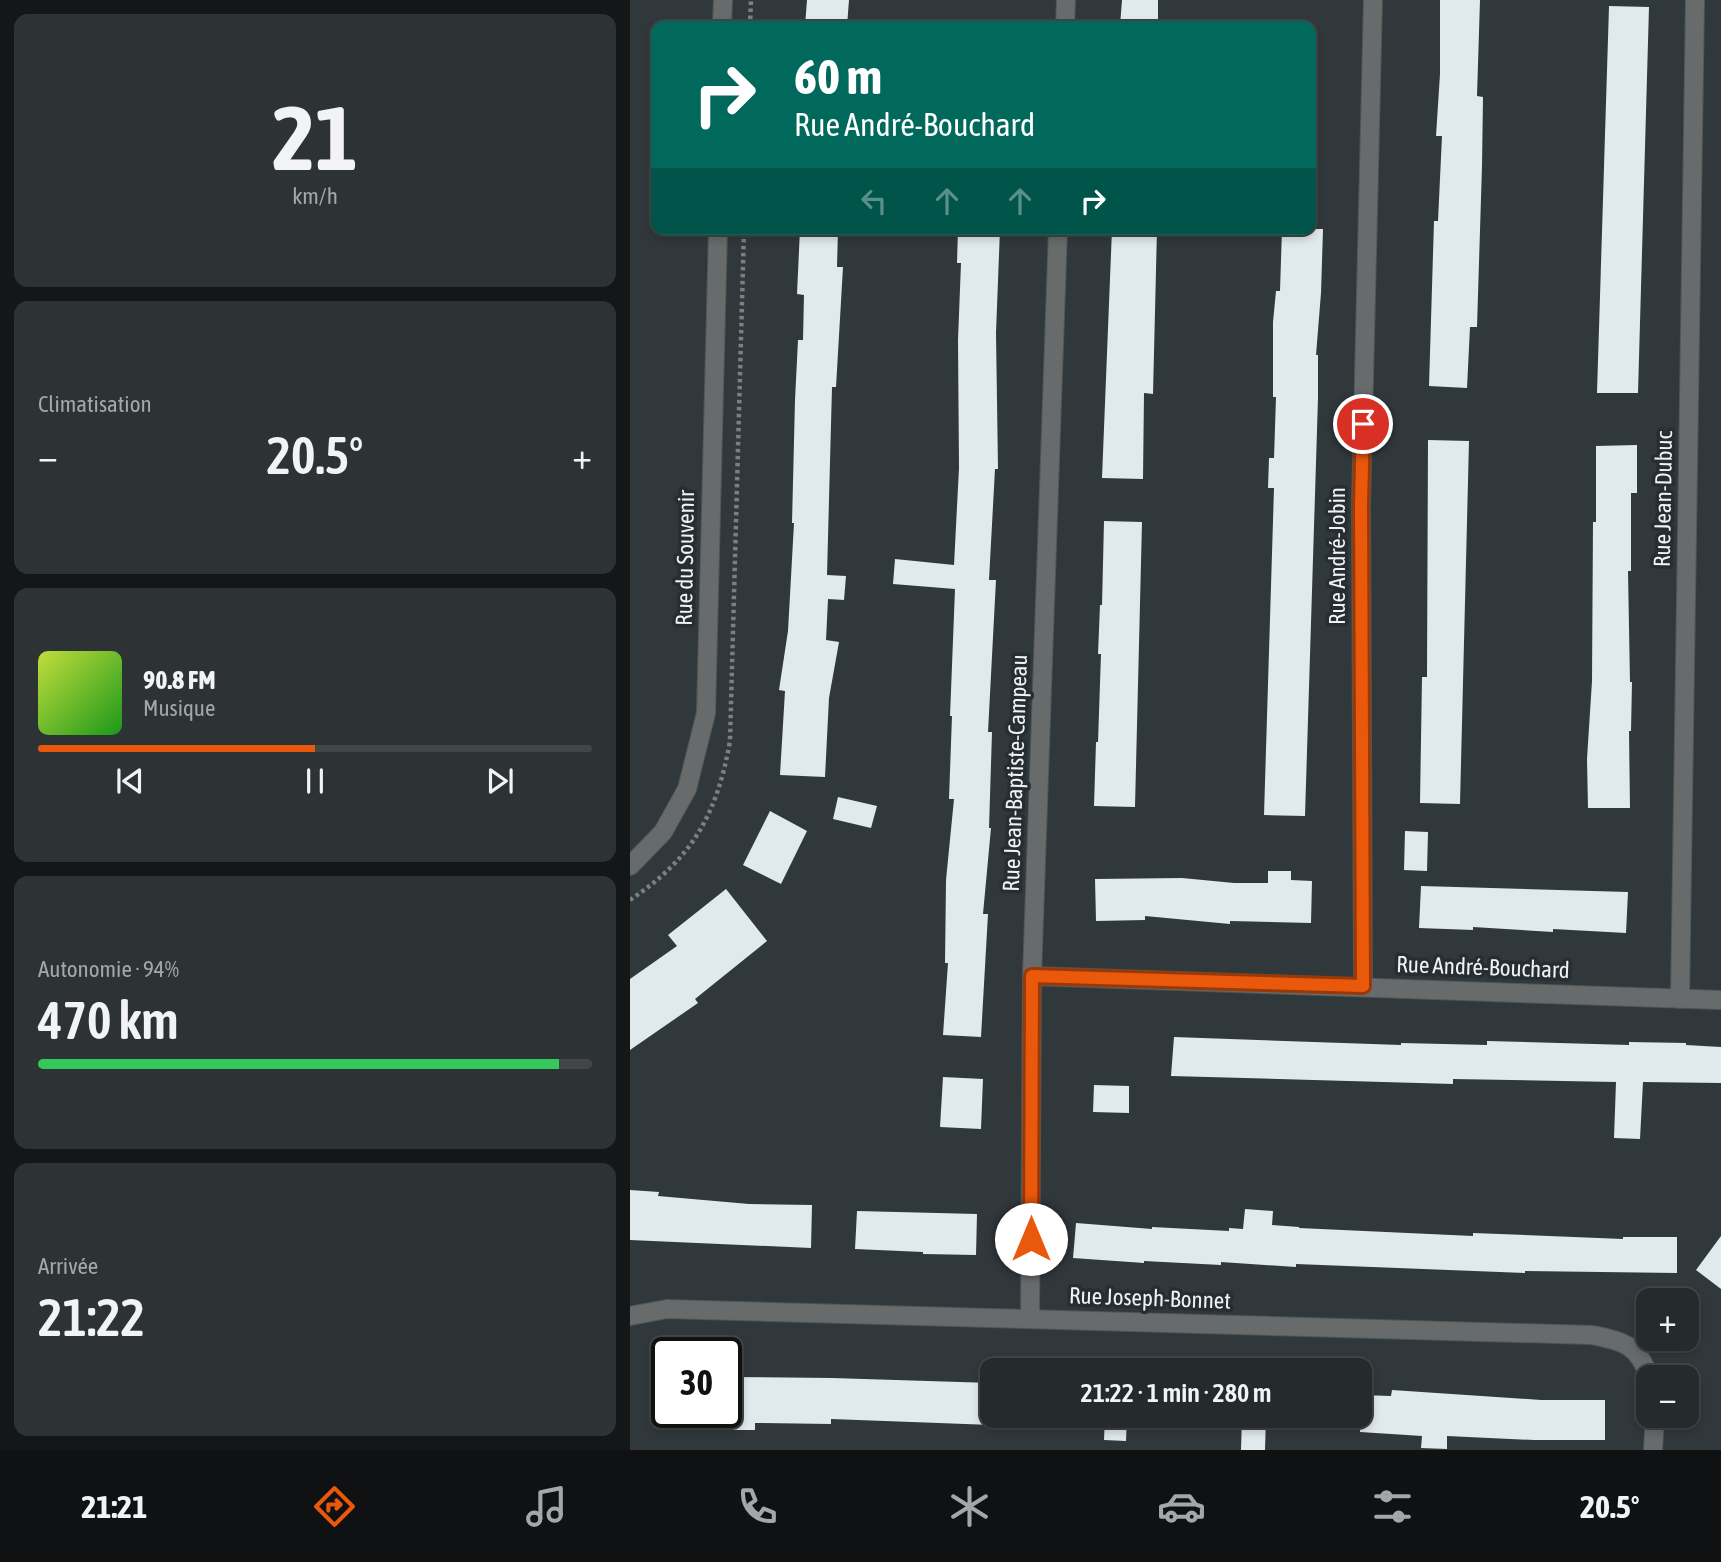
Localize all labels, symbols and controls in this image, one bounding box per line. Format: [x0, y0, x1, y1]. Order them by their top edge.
text: 60 m [794, 48, 882, 104]
icon: right [679, 49, 770, 140]
text: 21 [272, 85, 358, 189]
text: Rue André-Bouchard [794, 106, 1035, 143]
icon: left [855, 182, 893, 220]
icon: ahead [928, 182, 966, 220]
icon: ahead [1001, 182, 1039, 220]
icon: right [1074, 182, 1112, 220]
text: km/h [292, 183, 338, 209]
text: Climatisation [38, 391, 152, 417]
pin [1333, 394, 1393, 454]
icon: arrive [1344, 405, 1382, 443]
text: 20.5° [267, 425, 363, 485]
street label: Rue Jean-Dubuc [1649, 430, 1677, 567]
text: − [38, 434, 58, 477]
text: + [572, 434, 592, 477]
street label: Rue André-Jobin [1324, 487, 1350, 625]
street label: Rue du Souvenir [671, 489, 699, 626]
street label: Rue Jean-Baptiste-Campeau [998, 654, 1032, 892]
text: 90.8 FM [143, 665, 216, 695]
text: Musique [143, 695, 215, 721]
icon: previous [111, 762, 149, 800]
icon: pause [296, 762, 334, 800]
icon: next [481, 762, 519, 800]
street label: Rue André-Bouchard [1396, 951, 1570, 983]
text: Autonomie · 94% [38, 956, 179, 982]
text: 470 km [38, 990, 179, 1050]
position arrow [994, 1202, 1068, 1276]
text: Arrivée [38, 1253, 98, 1279]
street label: Rue Joseph-Bonnet [1069, 1282, 1231, 1314]
text: 21:22 [38, 1287, 145, 1347]
map controls [1636, 1288, 1699, 1428]
button: + [1636, 1288, 1699, 1351]
speed limit sign: 30 [651, 1337, 742, 1428]
button: − [1636, 1365, 1699, 1428]
text: 21:22 · 1 min · 280 m [1081, 1378, 1271, 1408]
icon: directions [310, 1482, 359, 1531]
icon: music [522, 1482, 571, 1531]
icon: phone [733, 1482, 782, 1531]
icon: climate [945, 1482, 994, 1531]
icon: car [1157, 1482, 1206, 1531]
icon: filters [1368, 1482, 1417, 1531]
text: 21:21 [81, 1488, 147, 1525]
text: 20.5° [1580, 1488, 1640, 1525]

